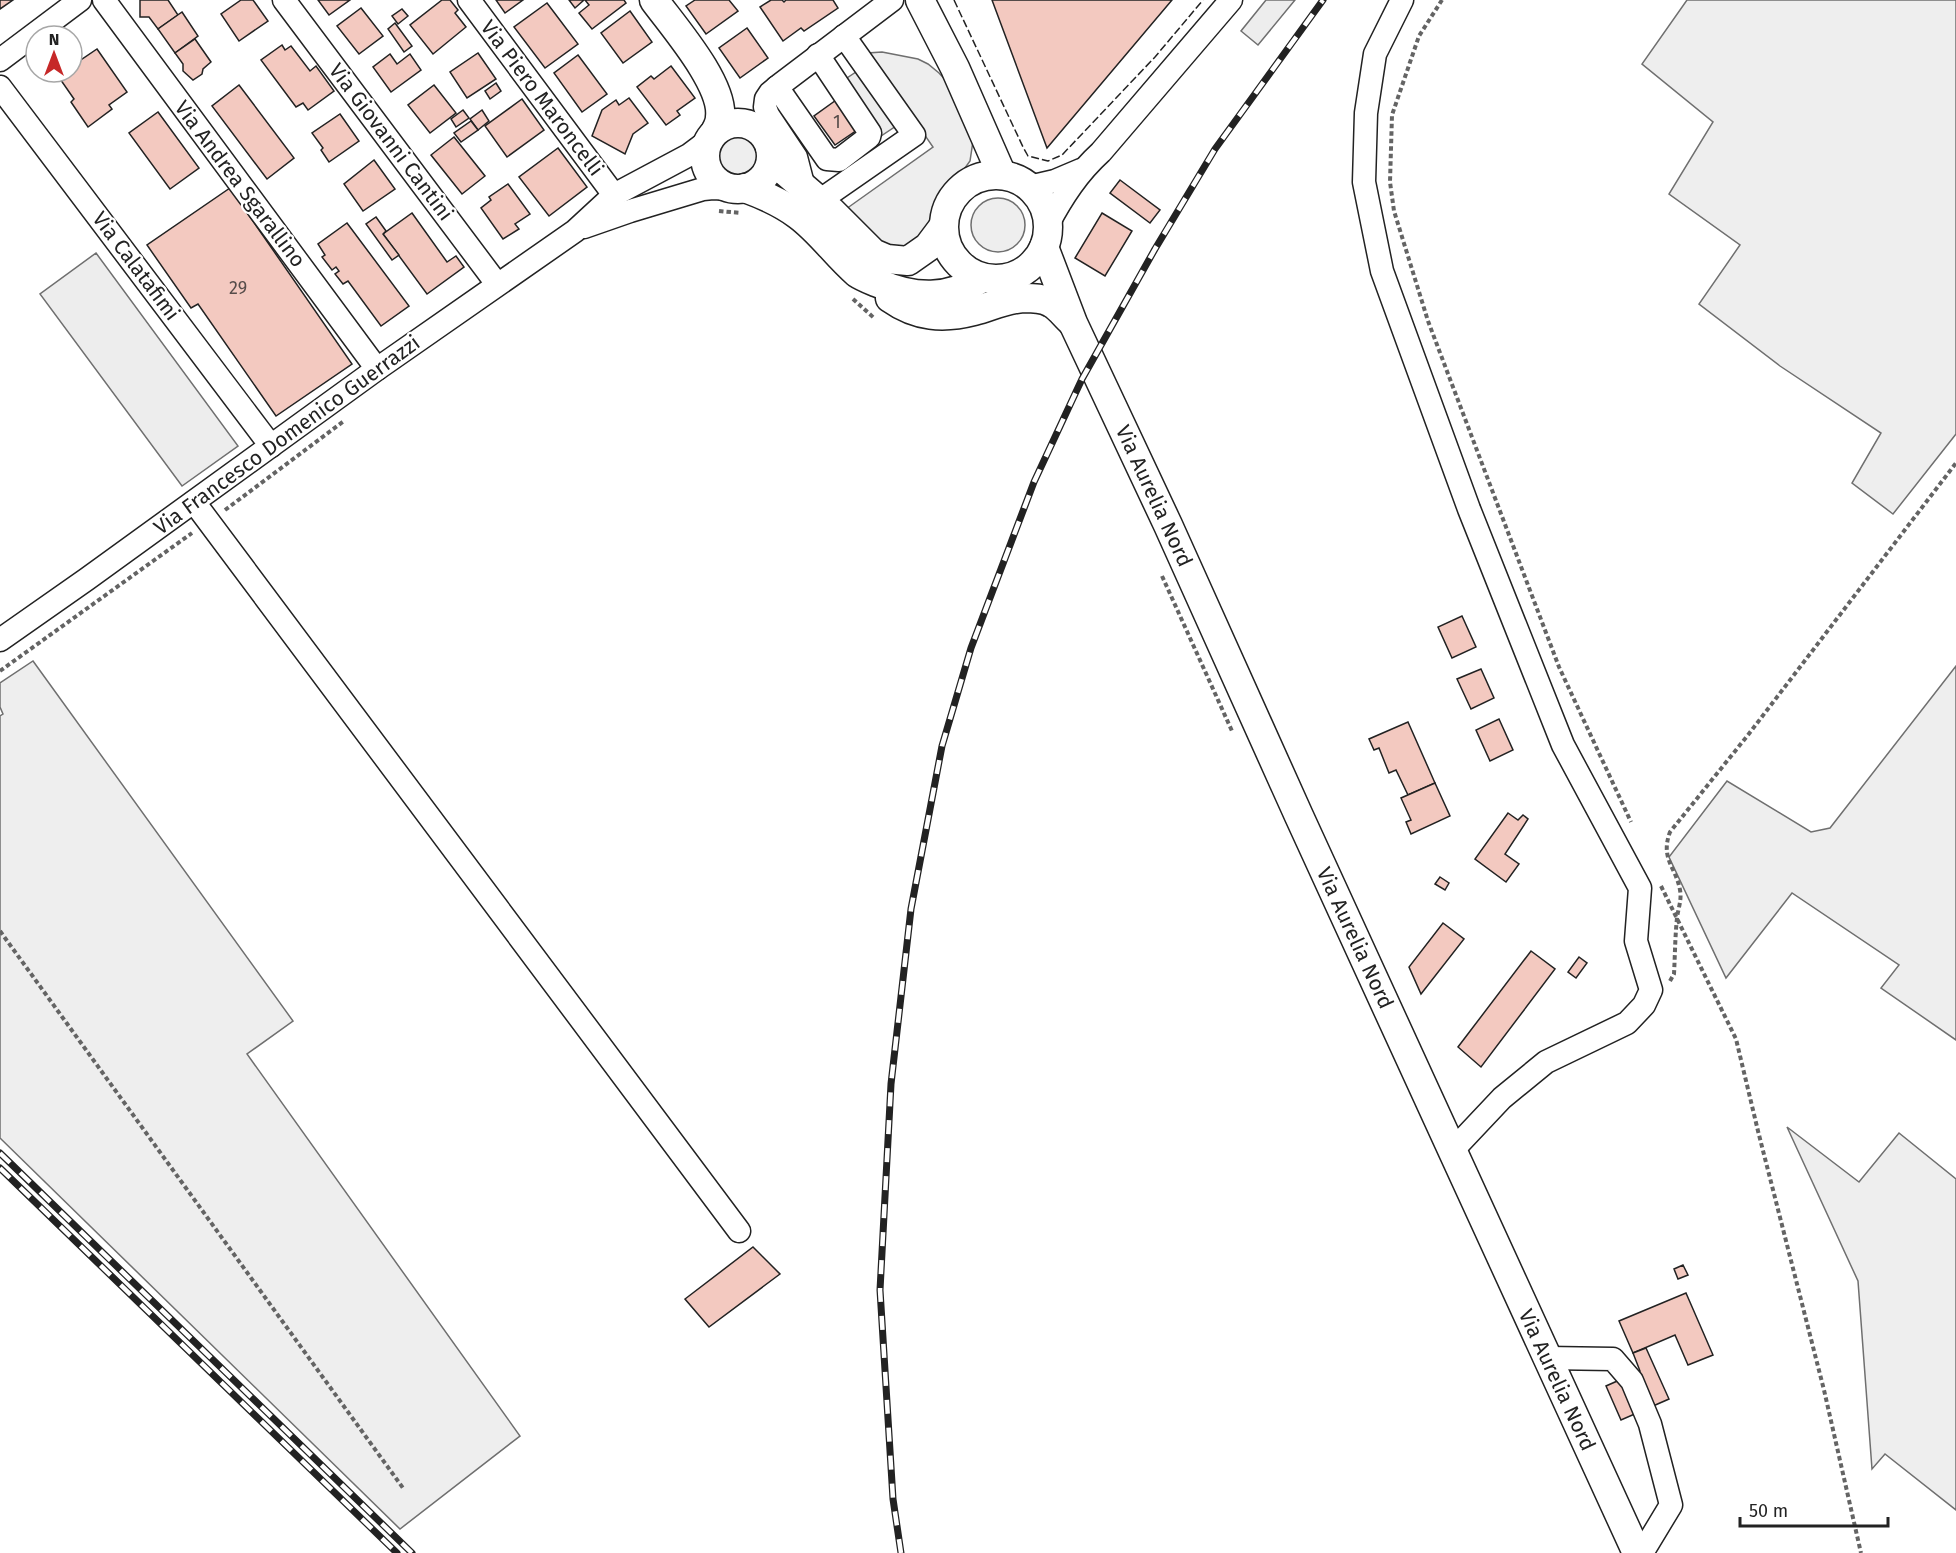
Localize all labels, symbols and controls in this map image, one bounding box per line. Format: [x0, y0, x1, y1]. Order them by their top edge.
street label: Via Piero Maroncelli [475, 15, 609, 181]
north arrow [24, 24, 84, 84]
text: N [49, 30, 59, 49]
street label: Via Giovanni Cantini [323, 58, 459, 226]
street label: Via Andrea Sgarallino [169, 96, 311, 272]
house number: 1 [833, 111, 841, 133]
street label: Via Calatafimi [87, 206, 185, 326]
house number: 29 [229, 277, 247, 299]
street label: Via Francesco Domenico Guerrazzi [149, 330, 425, 540]
street label: Via Aurelia Nord [1110, 421, 1198, 571]
street label: Via Aurelia Nord [1311, 863, 1399, 1013]
street label: Via Aurelia Nord [1513, 1305, 1601, 1455]
scale bar [1740, 1490, 1888, 1528]
text: 50 m [1749, 1500, 1788, 1522]

